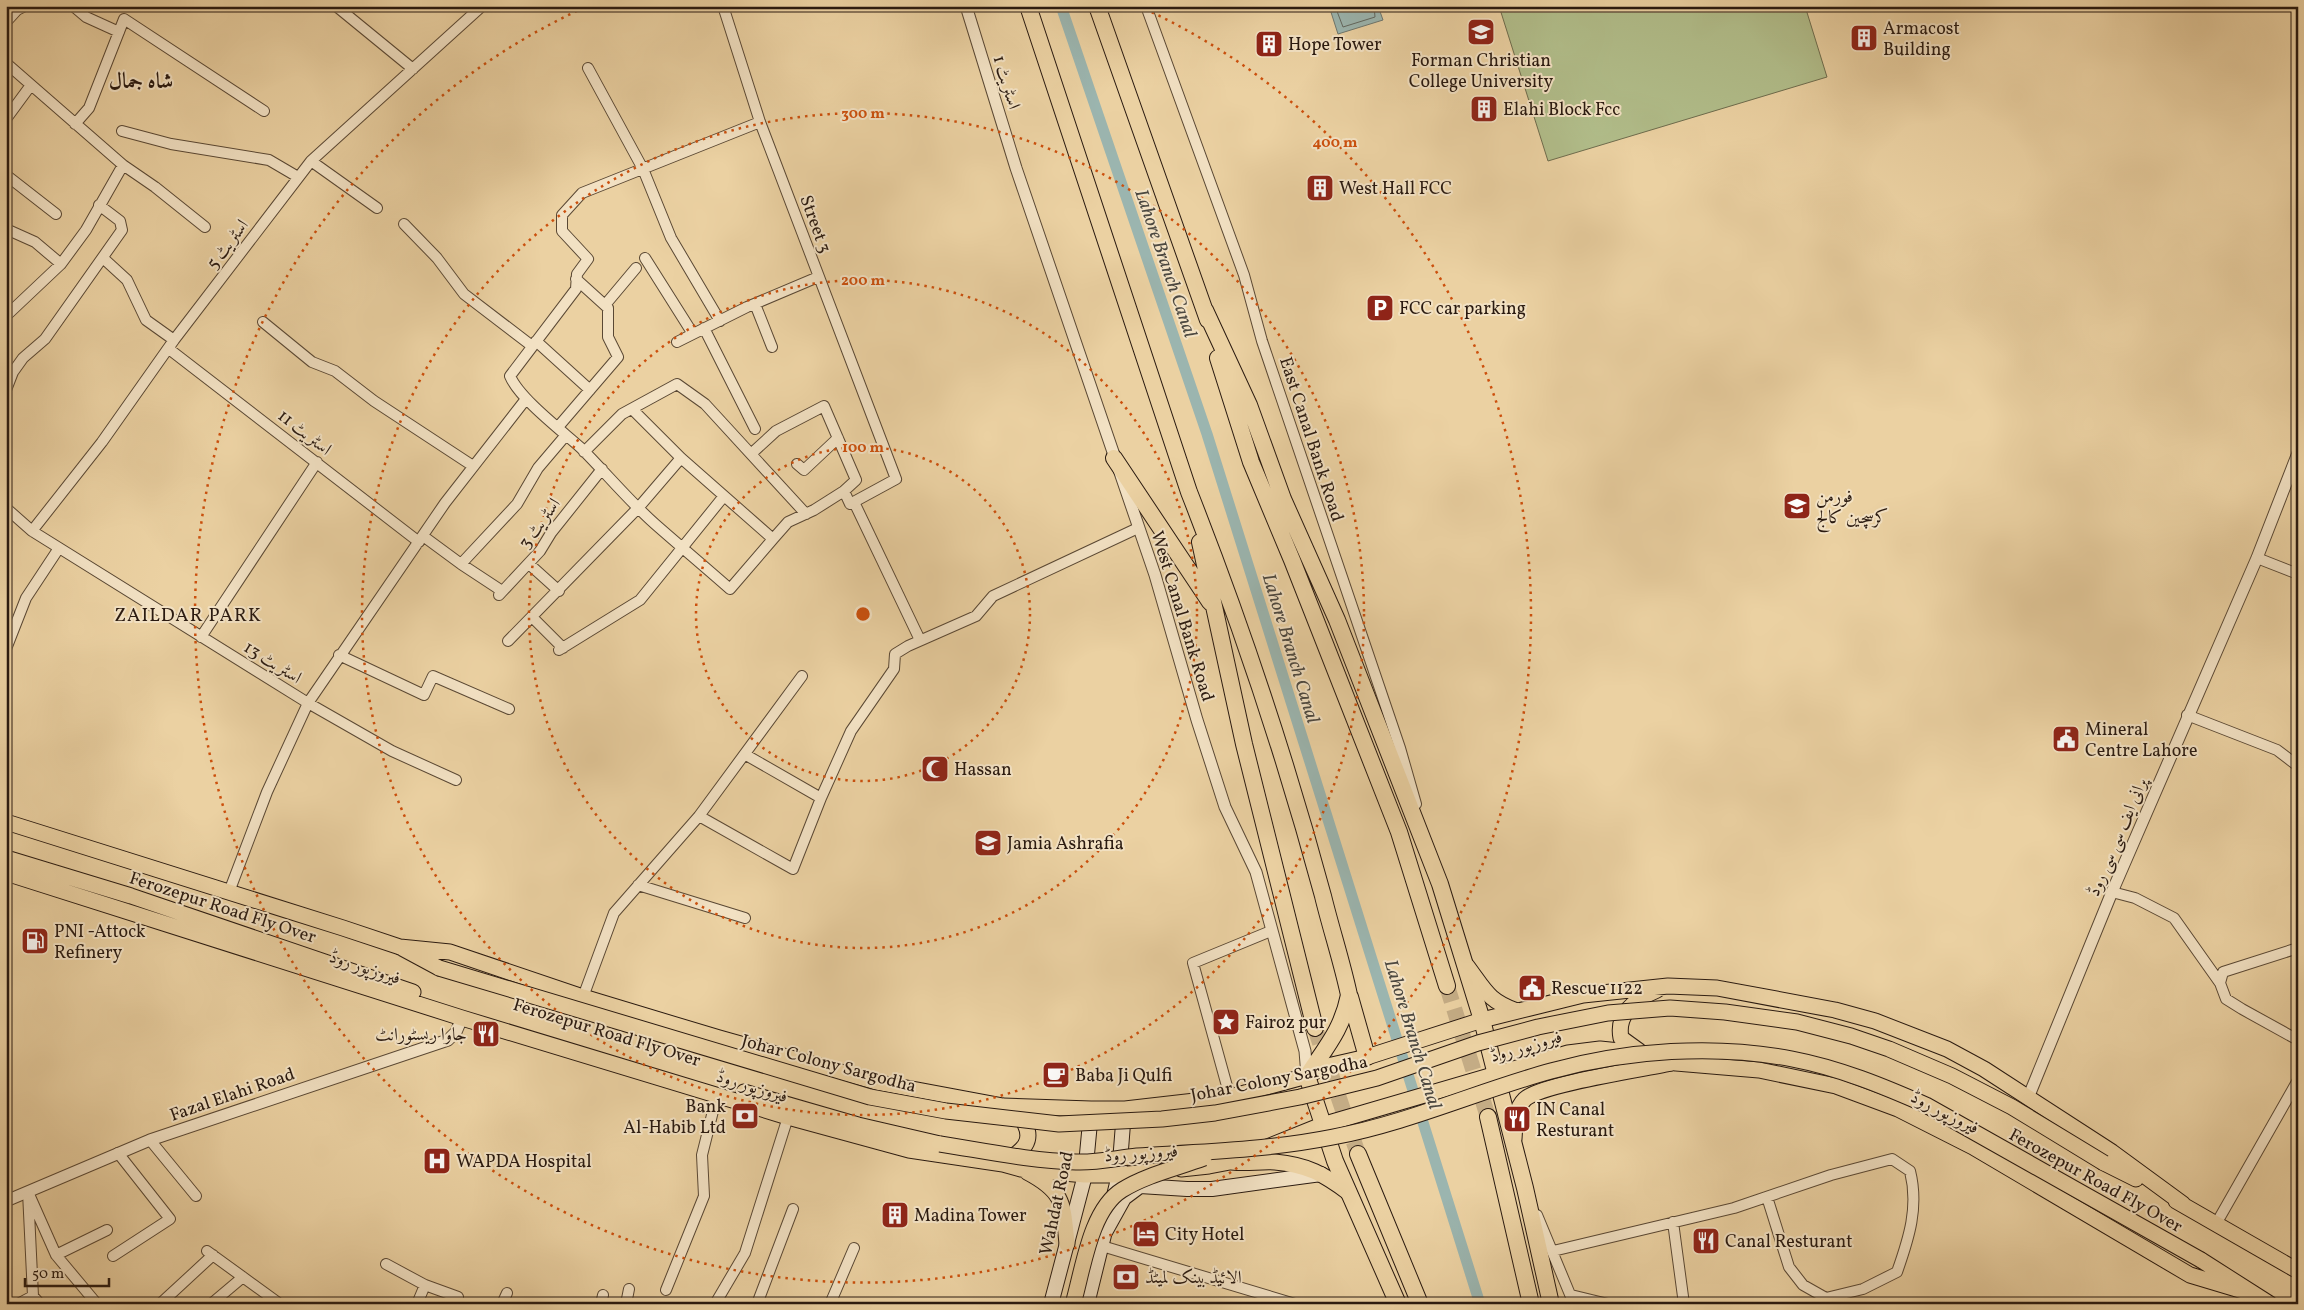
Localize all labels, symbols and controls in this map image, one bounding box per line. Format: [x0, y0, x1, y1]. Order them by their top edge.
school or university icon: Forman Christian College University [1466, 17, 1496, 47]
place label: Armacost Building [1883, 17, 1960, 63]
building icon: Armacost Building [1849, 23, 1879, 53]
building icon: Hope Tower [1254, 29, 1284, 59]
place label: Hope Tower [1288, 33, 1382, 58]
place label: Forman Christian College University [1409, 49, 1554, 95]
street label: اسٹریٹ 1 [986, 52, 1026, 113]
district label: شاہ جمال [109, 67, 173, 98]
building icon: Elahi Block Fcc [1469, 94, 1499, 124]
place label: Elahi Block Fcc [1503, 98, 1620, 123]
text: 300 m [841, 104, 885, 125]
text: 400 m [1313, 133, 1358, 154]
building icon: West Hall FCC [1305, 173, 1335, 203]
place label: West Hall FCC [1339, 177, 1452, 202]
water label: Lahore Branch Canal [1128, 186, 1203, 342]
street label: Street 3 [793, 192, 837, 257]
street label: اسٹریٹ 5 [201, 215, 255, 275]
text: 200 m [841, 271, 885, 292]
parking icon: FCC car parking [1365, 293, 1395, 323]
place label: FCC car parking [1399, 297, 1526, 322]
street label: East Canal Bank Road [1272, 354, 1349, 525]
street label: اسٹریٹ 11 [272, 404, 336, 462]
text: 100 m [842, 438, 885, 459]
place label: فورمن کرسچین کالج [1816, 485, 1888, 533]
school or university icon: فورمن کرسچین کالج [1782, 491, 1812, 521]
street label: اسٹریٹ 3 [513, 493, 567, 555]
street label: West Canal Bank Road [1144, 528, 1219, 705]
water label: Lahore Branch Canal [1255, 570, 1325, 727]
district label: ZAILDAR PARK [114, 603, 262, 629]
centre of rings [854, 605, 872, 623]
street label: اسٹریٹ 13 [238, 636, 306, 691]
place label: Mineral Centre Lahore [2085, 718, 2197, 764]
public building icon: Mineral Centre Lahore [2051, 724, 2081, 754]
mosque icon: Hassan [920, 754, 950, 784]
place label: Hassan [954, 758, 1012, 783]
street label: پرانی ایف سی سی روڈ [2082, 773, 2155, 901]
school or university icon: Jamia Ashrafia [973, 828, 1003, 858]
place label: Jamia Ashrafia [1007, 832, 1124, 857]
street label: Ferozepur Road Fly Over [126, 866, 320, 951]
place label: PNI -Attock Refinery [54, 920, 146, 966]
fuel station icon: PNI -Attock Refinery [20, 926, 50, 956]
street label: فیروزپور روڈ [325, 945, 404, 992]
water label: Lahore Branch Canal [1377, 956, 1447, 1113]
public building icon: Rescue 1122 [1517, 973, 1547, 1003]
place label: Rescue 1122 [1551, 977, 1643, 1002]
street label: Ferozepur Road Fly Over [510, 993, 704, 1074]
place icon: Fairoz pur [1211, 1007, 1241, 1037]
place label: Fairoz pur [1245, 1011, 1327, 1036]
restaurant icon: جاوا ریسٹورانٹ [471, 1019, 501, 1049]
place label: جاوا ریسٹورانٹ [375, 1023, 467, 1048]
street label: فیروزپور روڈ [1487, 1025, 1565, 1070]
street label: Johar Colony Sargodha [738, 1029, 919, 1100]
street label: Johar Colony Sargodha [1188, 1050, 1370, 1109]
cafe icon: Baba Ji Qulfi [1041, 1060, 1071, 1090]
street label: Fazal Elahi Road [167, 1062, 298, 1129]
place label: Baba Ji Qulfi [1075, 1064, 1173, 1089]
street label: فیروزپور روڈ [713, 1065, 791, 1110]
street label: فیروزپور روڈ [1906, 1085, 1983, 1141]
place label: Bank Al-Habib Ltd [623, 1095, 726, 1141]
place label: IN Canal Resturant [1536, 1098, 1614, 1144]
bank icon: Bank Al-Habib Ltd [730, 1101, 760, 1131]
restaurant icon: IN Canal Resturant [1502, 1104, 1532, 1134]
street label: Ferozepur Road Fly Over [2004, 1123, 2187, 1240]
street label: فیروزپور روڈ [1103, 1139, 1179, 1170]
hospital icon: WAPDA Hospital [422, 1146, 452, 1176]
street label: Wahdat Road [1034, 1149, 1081, 1258]
place label: WAPDA Hospital [456, 1150, 592, 1175]
building icon: Madina Tower [880, 1200, 910, 1230]
place label: Madina Tower [914, 1204, 1027, 1229]
hotel icon: City Hotel [1131, 1219, 1161, 1249]
place label: City Hotel [1165, 1223, 1244, 1248]
restaurant icon: Canal Resturant [1691, 1226, 1721, 1256]
place label: Canal Resturant [1725, 1230, 1853, 1255]
scale bar [25, 1255, 109, 1287]
bank icon: الائیڈ بینک لمیٹڈ [1111, 1262, 1141, 1292]
text: 50 m [32, 1264, 64, 1285]
place label: الائیڈ بینک لمیٹڈ [1145, 1266, 1242, 1291]

